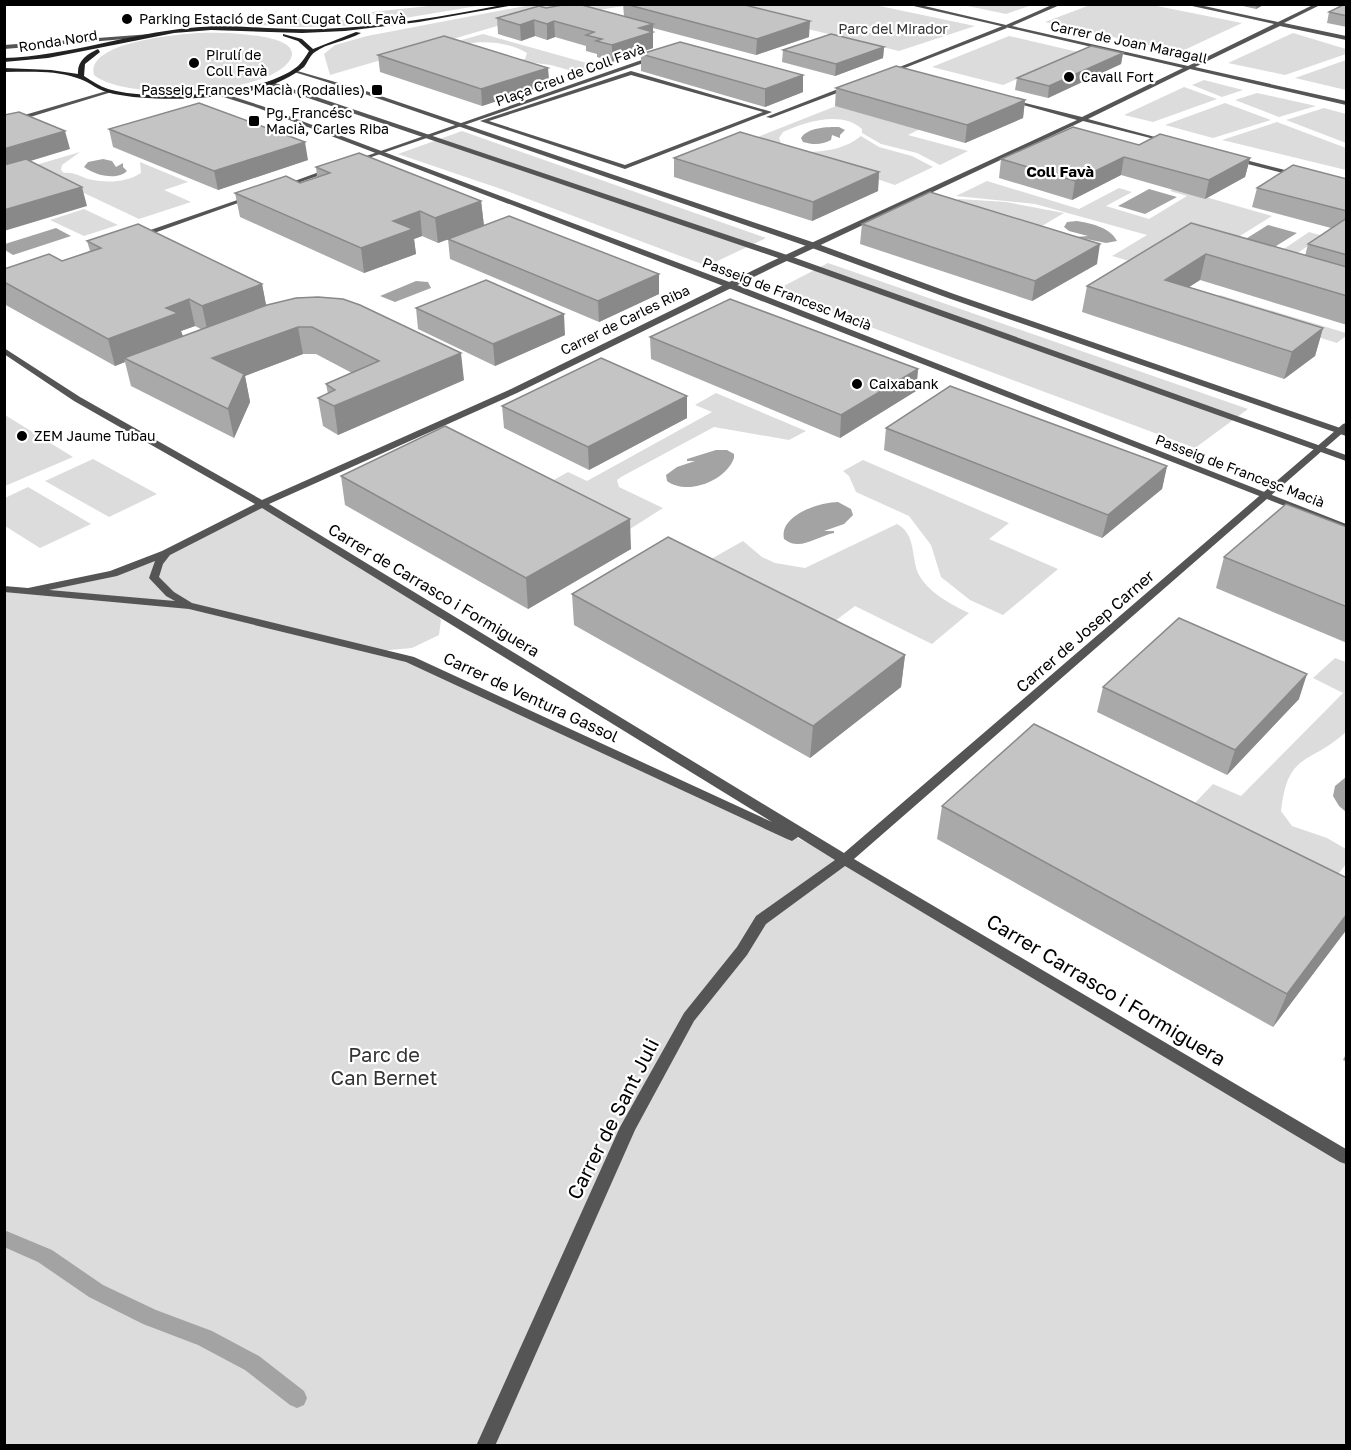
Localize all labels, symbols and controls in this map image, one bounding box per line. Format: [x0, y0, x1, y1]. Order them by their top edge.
place label: Parking Estació de Sant Cugat Coll Favà [139, 10, 406, 27]
marker: Parking Estació de Sant Cugat Coll Favà [120, 12, 134, 26]
street label: Carrer de Joan Maragall [1049, 17, 1209, 66]
park label: Parc del Mirador [838, 20, 948, 37]
street label: Ronda Nord [17, 26, 98, 55]
street label: Plaça Creu de Coll Favà [493, 40, 647, 109]
place label: Pirulí de Coll Favà [206, 46, 268, 79]
marker: Pirulí de Coll Favà [187, 56, 201, 70]
place label: Cavall Fort [1081, 68, 1154, 85]
marker: Cavall Fort [1062, 70, 1076, 84]
place label: Passeig Frances Macià (Rodalies) [141, 81, 365, 98]
marker: Passeig Frances Macià (Rodalies) [370, 83, 384, 97]
place label: Pg. Francésc Macià, Carles Riba [266, 104, 389, 137]
marker: Pg. Francésc Macià, Carles Riba [247, 114, 261, 128]
district label: Coll Favà [1026, 162, 1094, 180]
street label: Passeig de Francesc Macià [700, 253, 874, 334]
street label: Carrer de Carles Riba [557, 281, 692, 358]
place label: Caixabank [869, 375, 939, 392]
marker: Caixabank [850, 377, 864, 391]
place label: ZEM Jaume Tubau [34, 427, 156, 444]
marker: ZEM Jaume Tubau [15, 429, 29, 443]
street label: Passeig de Francesc Macià [1153, 430, 1327, 511]
street label: Carrer de Carrasco i Formiguera [325, 519, 543, 661]
street label: Carrer de Josep Carner [1012, 566, 1158, 696]
street label: Carrer de Ventura Gassol [440, 648, 622, 746]
street label: Carrer Carrasco i Formiguera [983, 908, 1230, 1070]
street label: Carrer de Sant Juli [561, 1034, 663, 1203]
park label: Parc de Can Bernet [331, 1042, 437, 1089]

